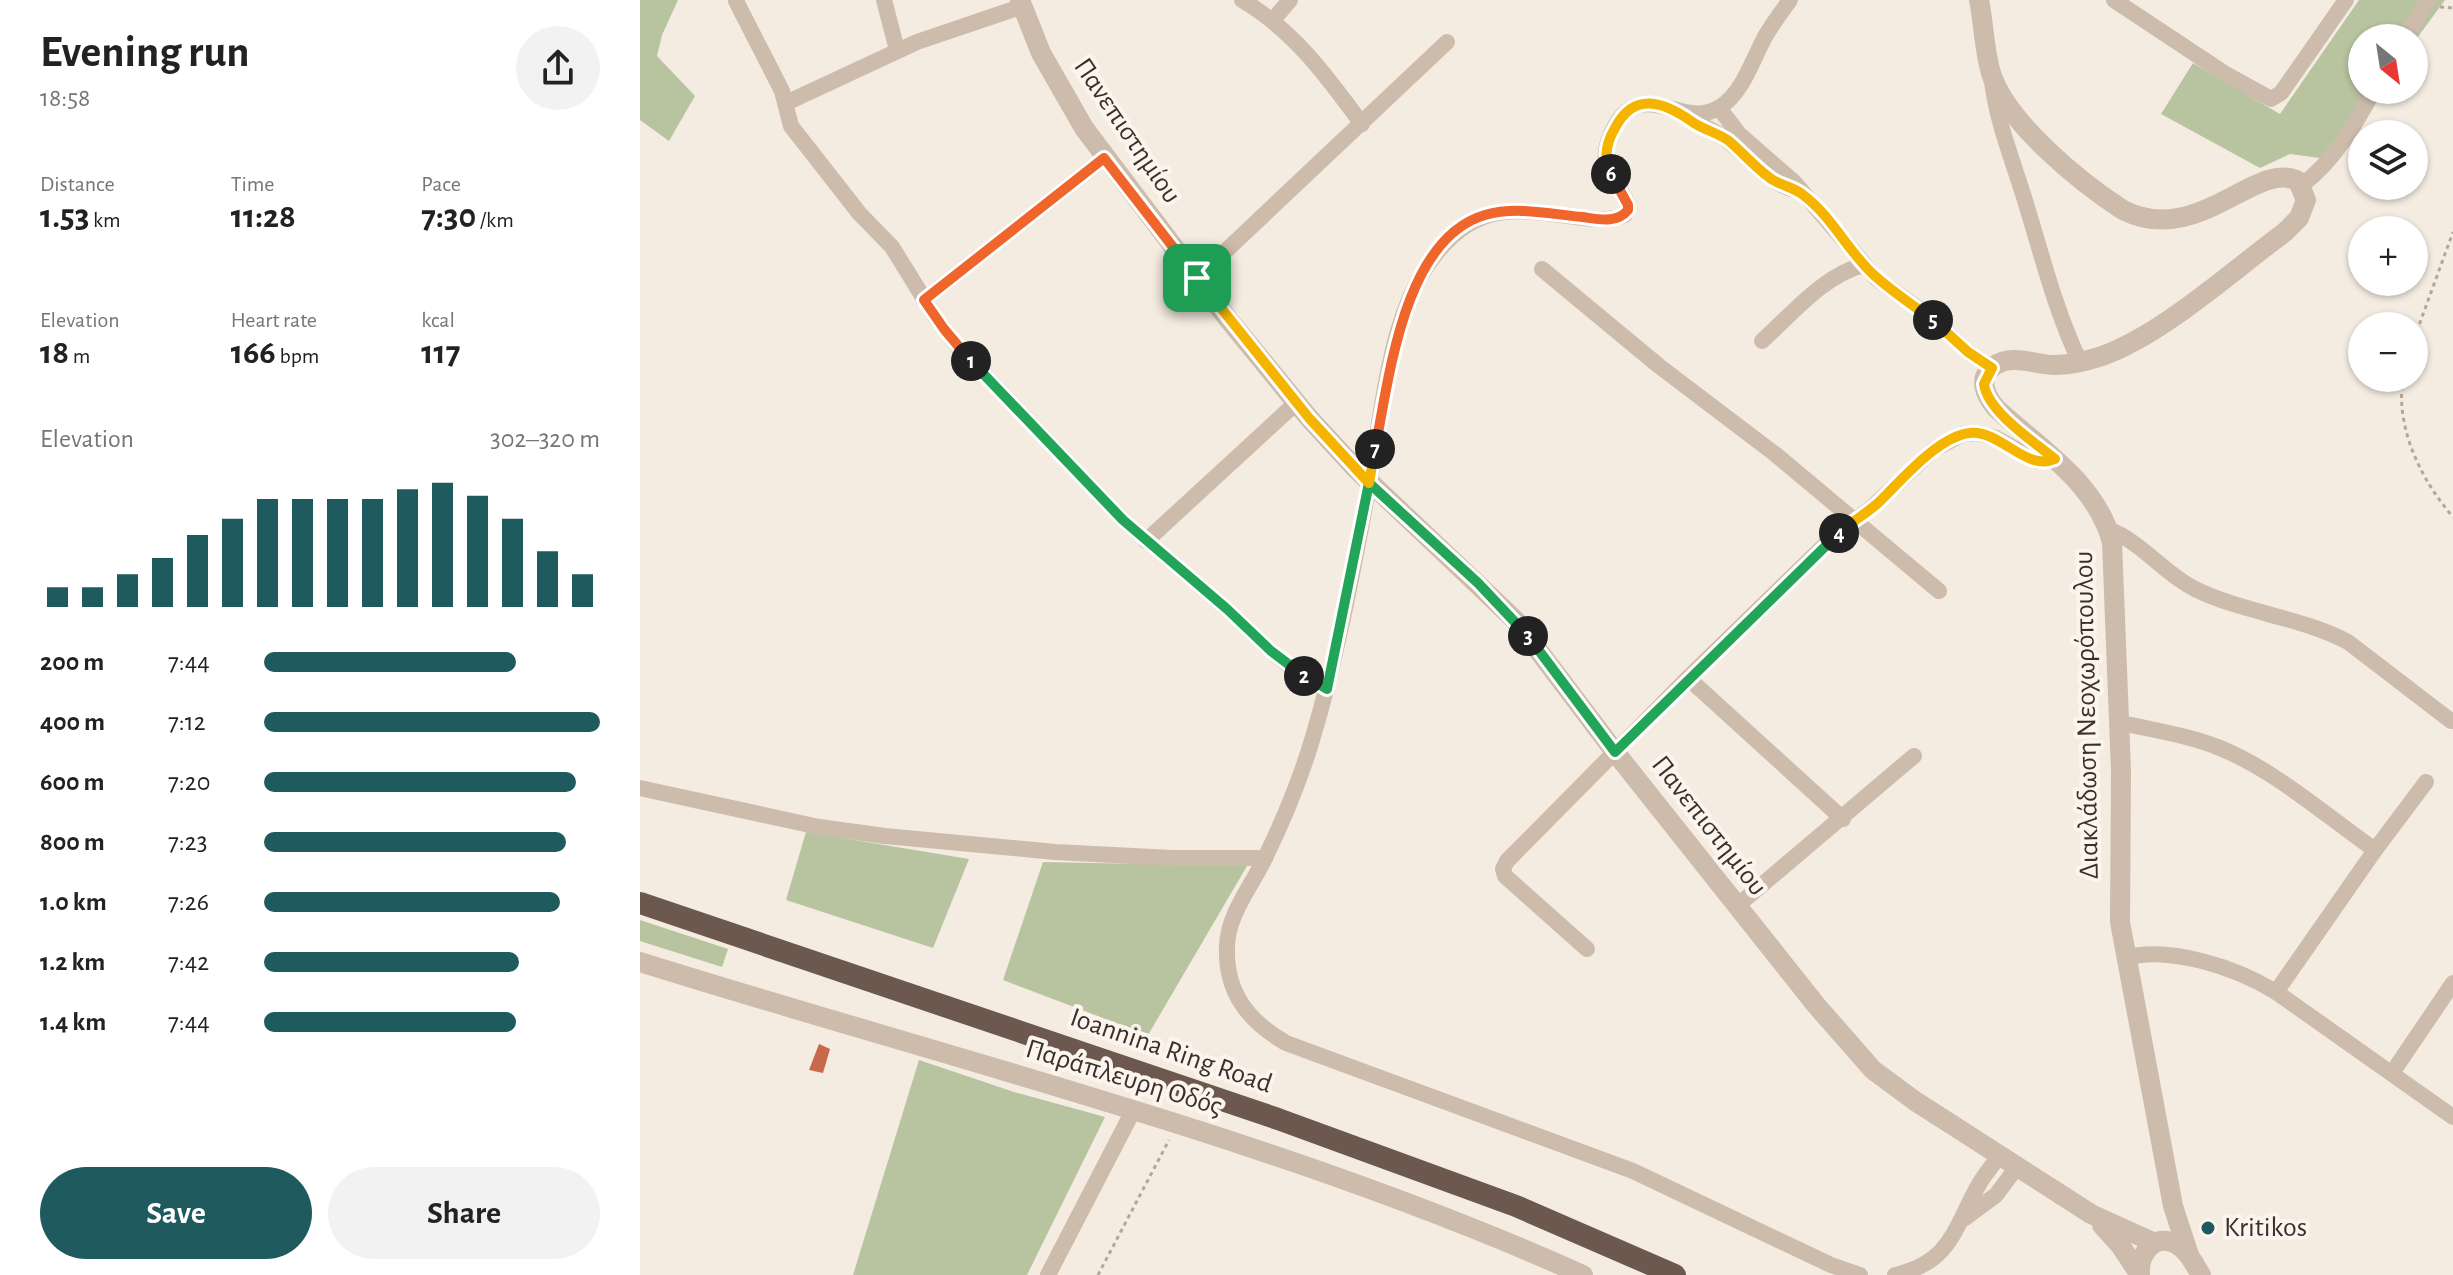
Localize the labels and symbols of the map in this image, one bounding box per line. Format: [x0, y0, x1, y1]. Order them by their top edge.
north arrow [2348, 24, 2428, 104]
street label: Πανεπιστημίου [1068, 53, 1186, 209]
pin: 6 [1591, 154, 1631, 194]
pin [1163, 244, 1231, 312]
pin: 5 [1913, 300, 1953, 340]
pin: 1 [951, 341, 991, 381]
pin: 7 [1355, 429, 1395, 469]
pin: 4 [1819, 513, 1859, 553]
street label: Διακλάδωση Νεοχωρόπουλου [2070, 551, 2104, 879]
pin: 3 [1508, 616, 1548, 656]
pin: 2 [1284, 656, 1324, 696]
street label: Πανεπιστημίου [1646, 751, 1772, 901]
street label: Ioannina Ring Road [1066, 1003, 1276, 1099]
street label: Παράπλευρη Οδός [1023, 1035, 1226, 1121]
place label: Kritikos [2224, 1214, 2307, 1242]
marker: Kritikos [2199, 1219, 2217, 1237]

